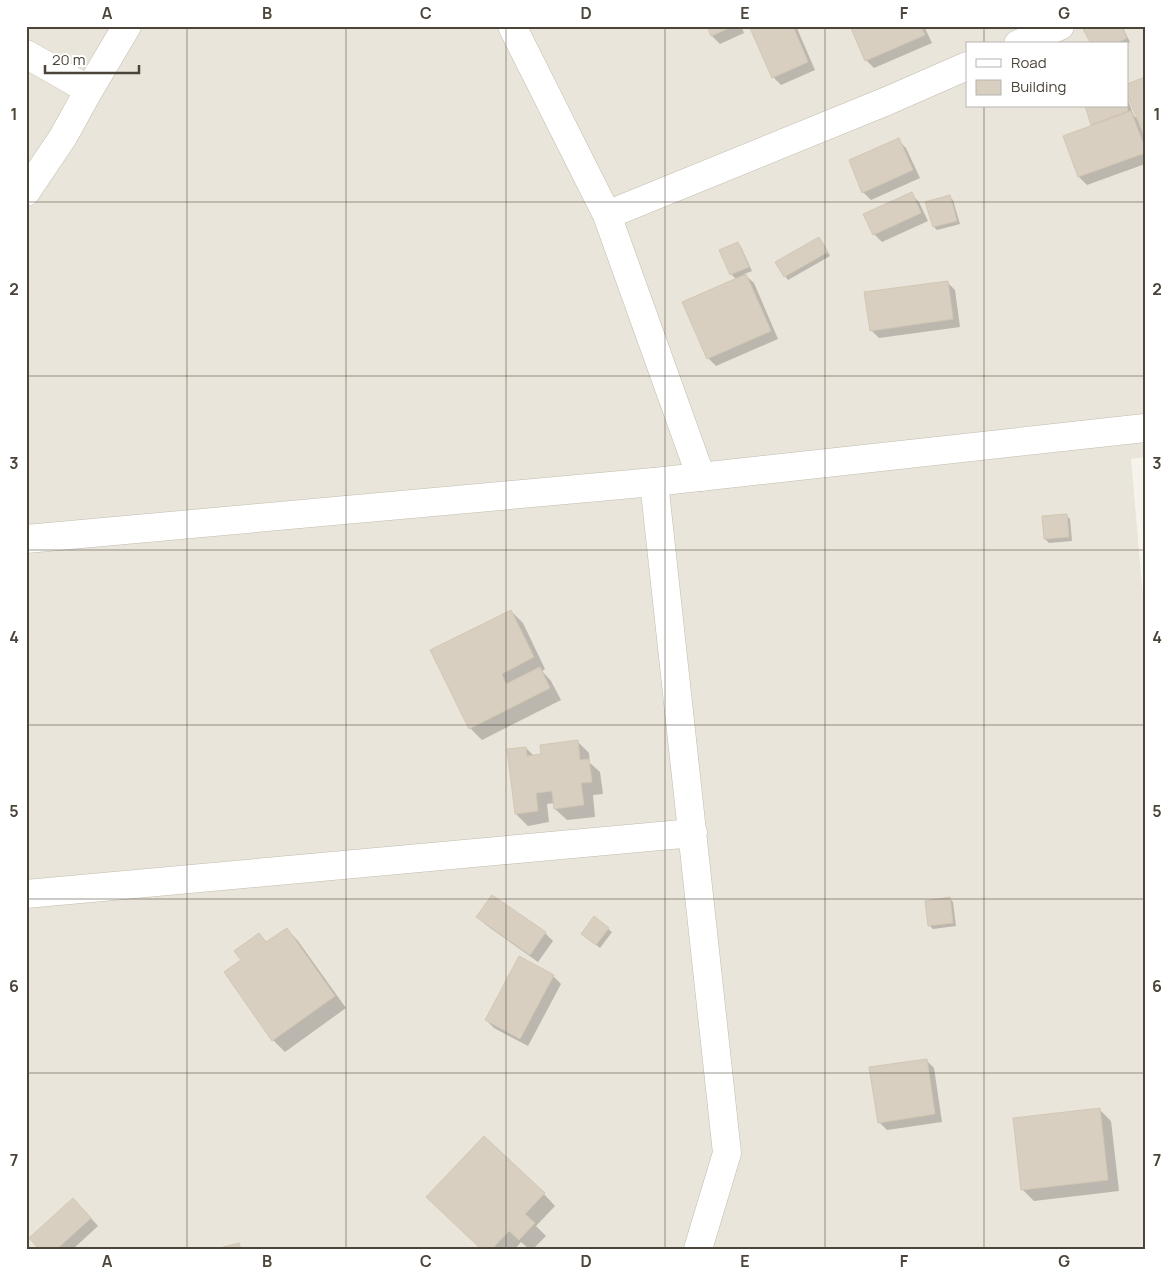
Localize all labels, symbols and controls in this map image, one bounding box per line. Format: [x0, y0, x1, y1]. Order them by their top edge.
text: A [102, 2, 113, 24]
text: B [262, 2, 272, 24]
text: C [420, 2, 432, 24]
text: D [580, 2, 592, 24]
text: E [740, 2, 750, 24]
text: F [900, 2, 909, 24]
text: G [1058, 2, 1070, 24]
scale bar [45, 42, 139, 74]
legend [966, 42, 1128, 108]
text: 20 m [52, 49, 85, 70]
text: Road [1011, 52, 1047, 73]
text: Building [1011, 76, 1066, 97]
text: 1 [10, 103, 18, 125]
text: 1 [1153, 103, 1161, 125]
text: 2 [9, 278, 19, 300]
text: 2 [1152, 278, 1162, 300]
text: 3 [9, 452, 19, 474]
text: 3 [1152, 452, 1162, 474]
text: 4 [9, 626, 19, 648]
text: 4 [1152, 626, 1162, 648]
text: 5 [9, 800, 19, 822]
text: 5 [1152, 800, 1162, 822]
text: 6 [9, 975, 19, 997]
text: 6 [1152, 975, 1162, 997]
text: 7 [10, 1149, 18, 1171]
text: 7 [1153, 1149, 1161, 1171]
text: A [102, 1250, 113, 1272]
text: B [262, 1250, 272, 1272]
text: C [420, 1250, 432, 1272]
text: D [580, 1250, 592, 1272]
text: E [740, 1250, 750, 1272]
text: F [900, 1250, 909, 1272]
text: G [1058, 1250, 1070, 1272]

